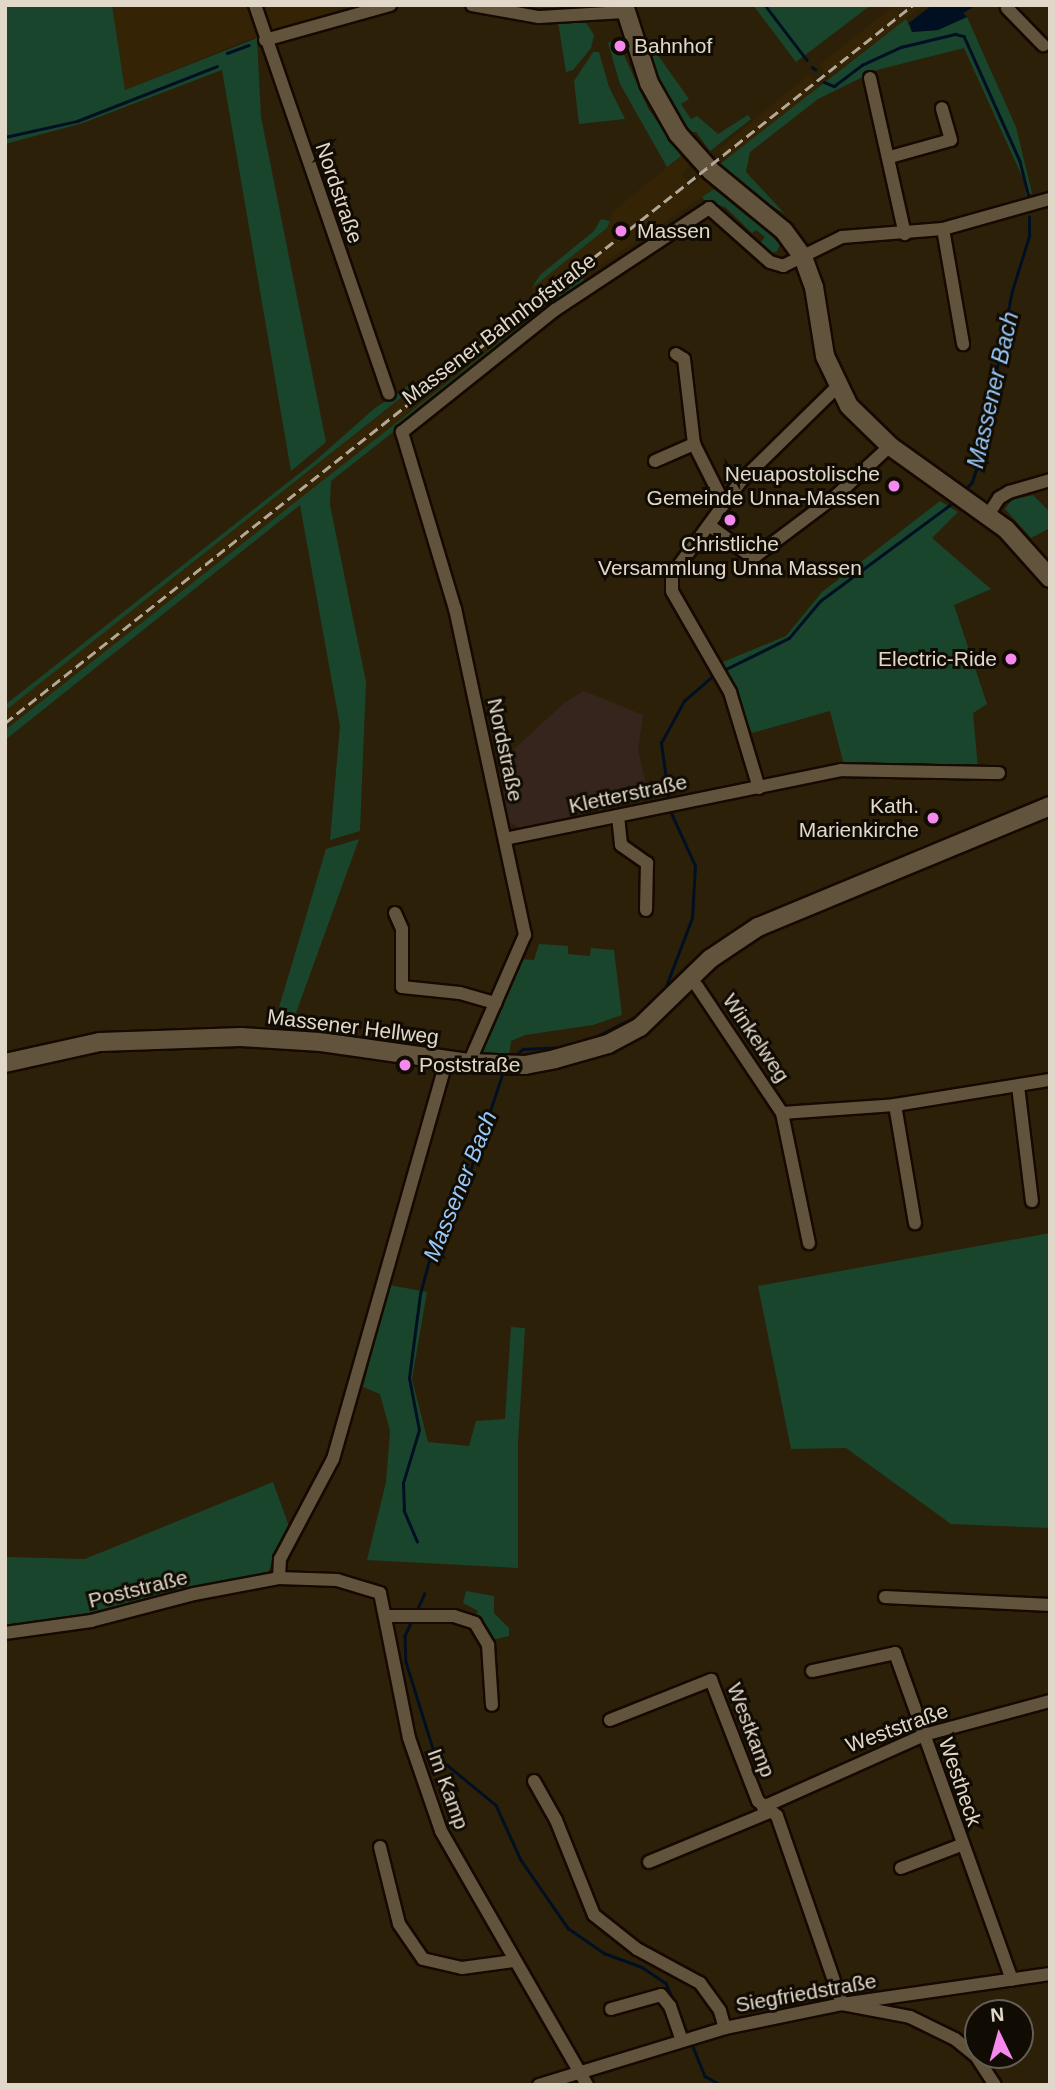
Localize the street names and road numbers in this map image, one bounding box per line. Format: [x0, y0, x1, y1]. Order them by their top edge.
street label: Nordstraße [310, 139, 368, 247]
street label: Massener Bahnhofstraße [397, 248, 601, 410]
street label: Nordstraße [482, 696, 528, 804]
street label: Kletterstraße [567, 769, 689, 819]
street label: Winkelweg [717, 989, 795, 1087]
street label: Massener Hellweg [266, 1004, 440, 1050]
street label: Poststraße [86, 1564, 190, 1614]
street label: Westkamp [722, 1679, 780, 1781]
street label: Weststraße [842, 1698, 952, 1758]
street label: Westheck [933, 1734, 987, 1830]
street label: Im Kamp [422, 1745, 474, 1833]
street label: Siegfriedstraße [734, 1968, 878, 2018]

